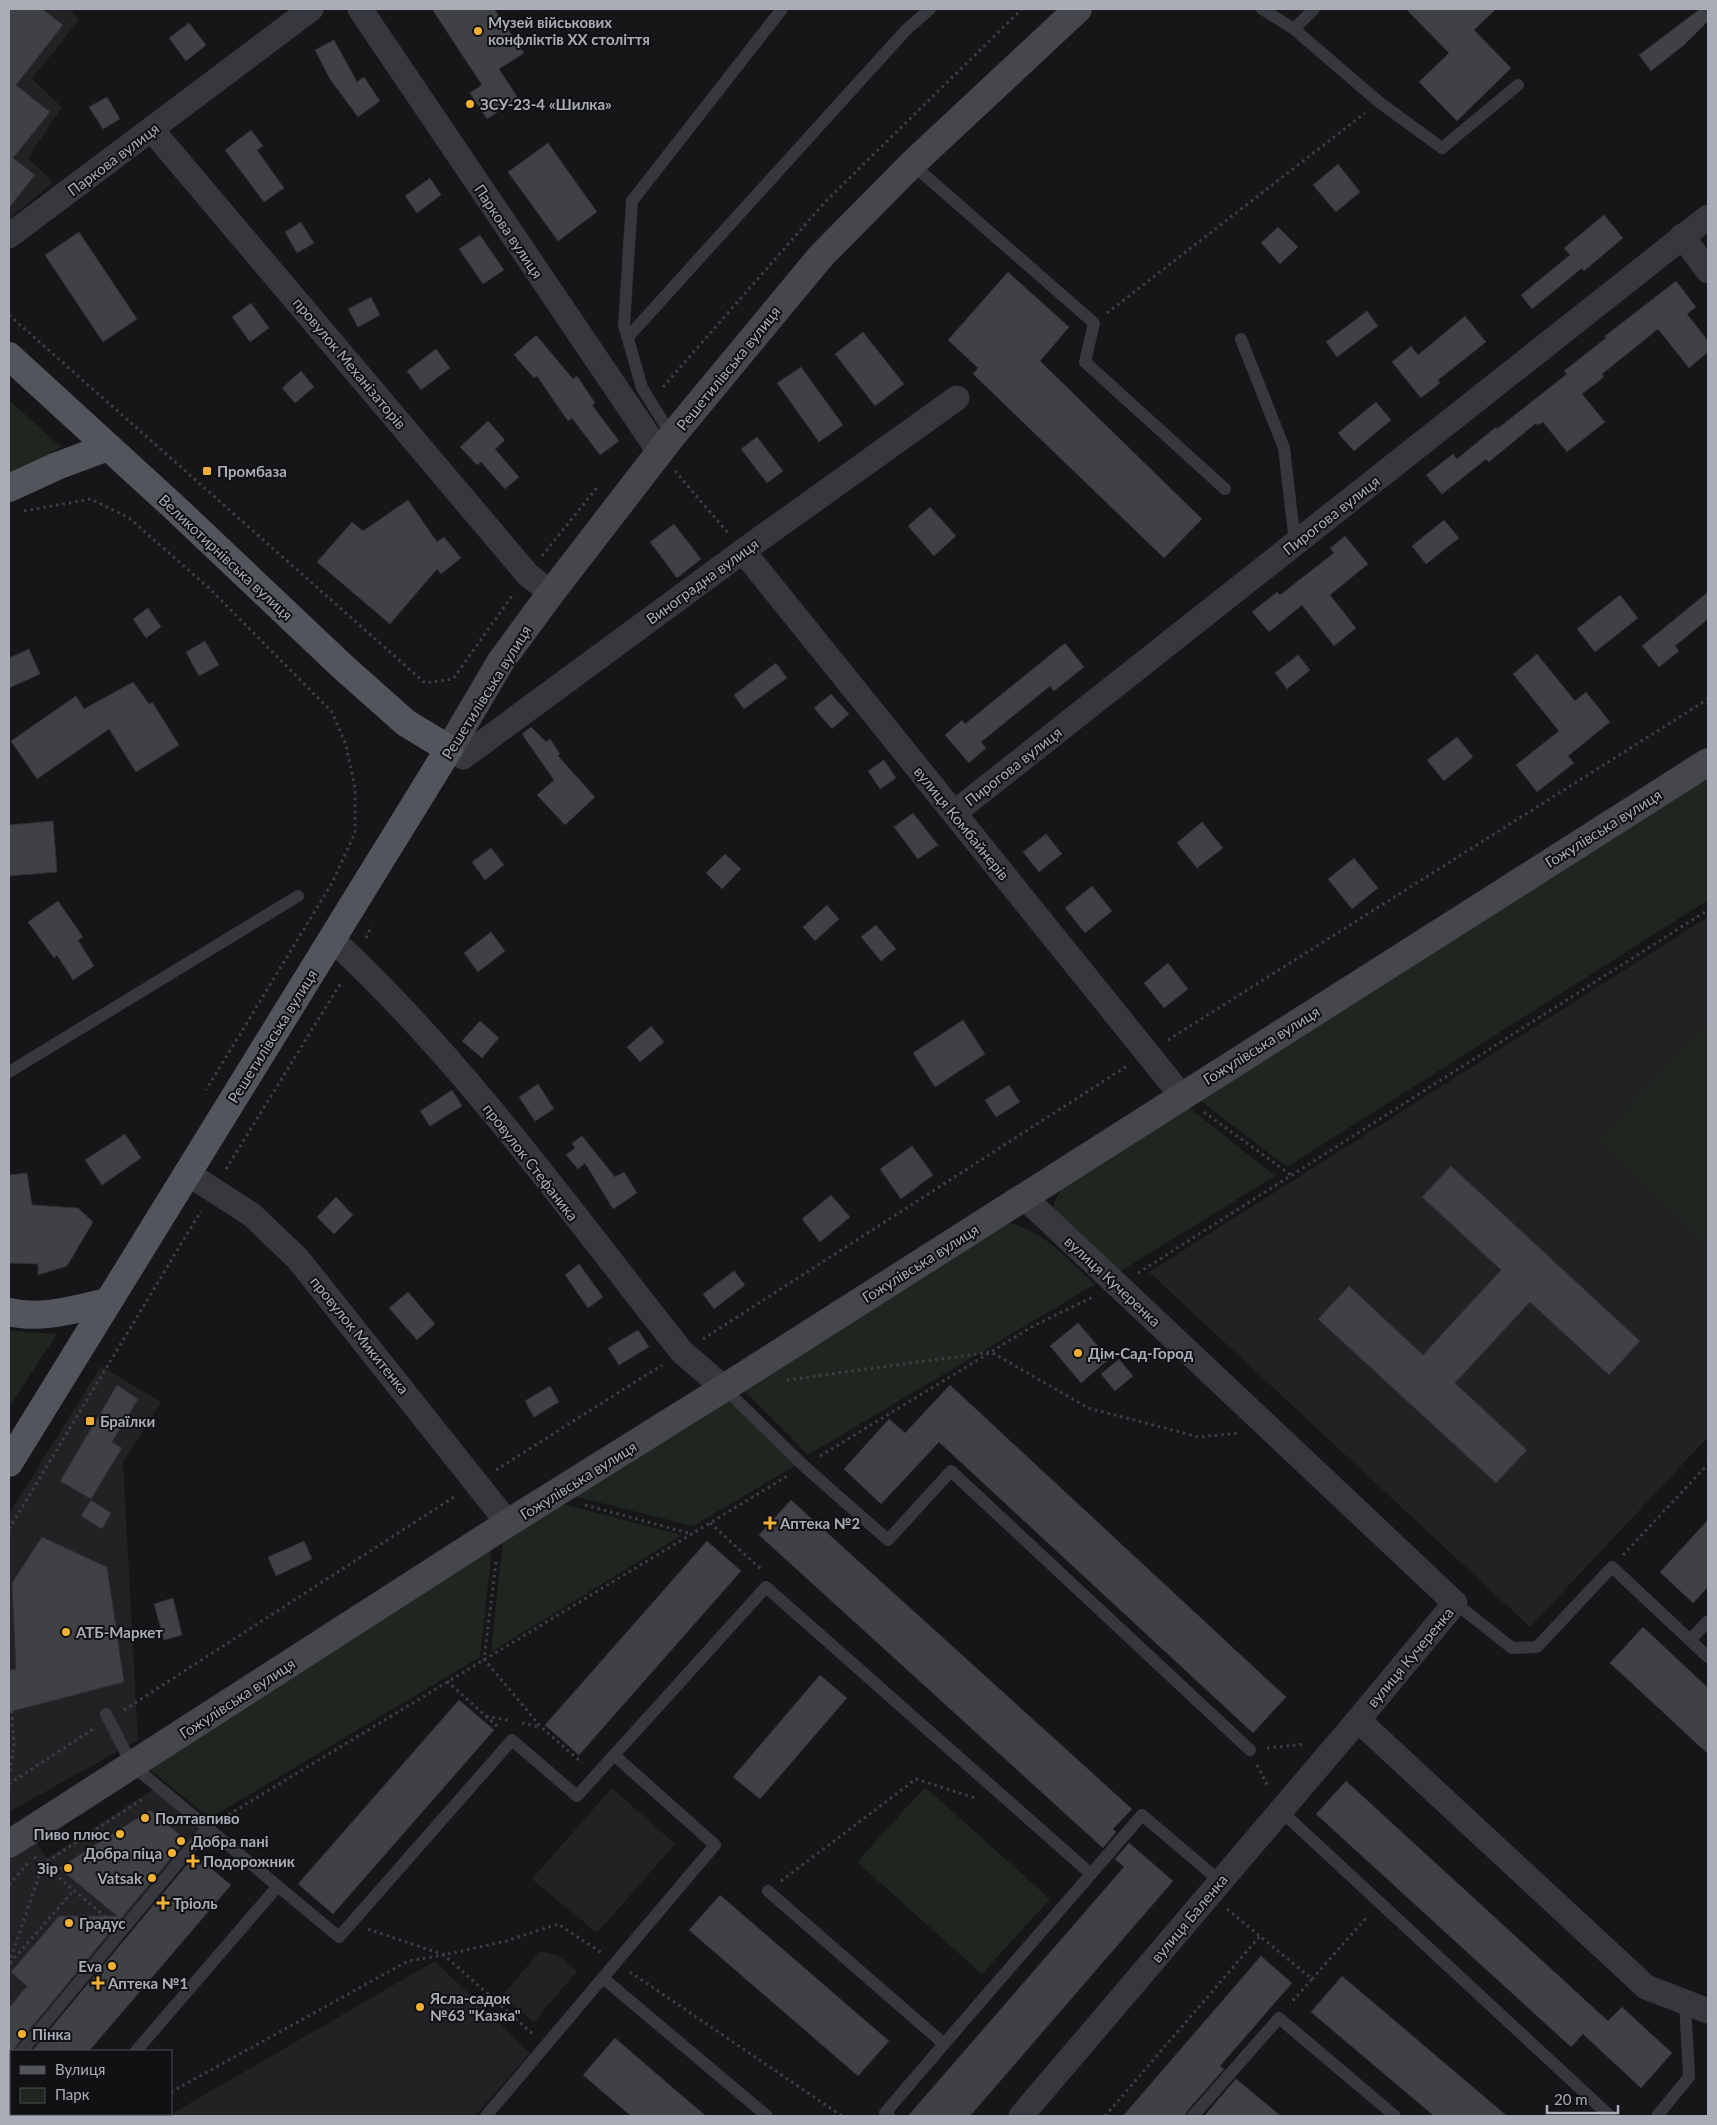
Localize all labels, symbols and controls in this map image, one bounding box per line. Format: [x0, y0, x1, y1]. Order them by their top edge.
place label: Музей військових конфліктів ХХ століття [488, 13, 650, 48]
marker: Музей військових конфліктів ХХ століття [472, 25, 484, 37]
place label: ЗСУ-23-4 «Шилка» [480, 95, 612, 113]
marker: ЗСУ-23-4 «Шилка» [464, 98, 476, 110]
street label: Паркова вулиця [64, 119, 162, 199]
street label: Паркова вулиця [471, 181, 547, 281]
street label: провулок Механізаторів [290, 294, 410, 432]
street label: Решетилівська вулиця [672, 302, 784, 434]
place label: Промбаза [217, 462, 287, 480]
marker: Промбаза [201, 465, 213, 477]
street label: Пирогова вулиця [1279, 472, 1383, 558]
street label: Великотирнівська вулиця [155, 490, 297, 624]
street label: Виноградна вулиця [642, 534, 762, 628]
street label: Решетилівська вулиця [437, 622, 535, 762]
street label: Пирогова вулиця [961, 723, 1065, 809]
street label: вулиця Комбайнерів [911, 762, 1013, 884]
street label: Гожулівська вулиця [1541, 785, 1665, 871]
street label: Решетилівська вулиця [223, 966, 321, 1106]
street label: Гожулівська вулиця [1199, 1002, 1323, 1088]
street label: провулок Стефаника [480, 1100, 582, 1224]
street label: Гожулівська вулиця [858, 1220, 982, 1306]
street label: вулиця Кучеренка [1061, 1232, 1165, 1330]
street label: провулок Микитенка [307, 1273, 413, 1397]
place label: Дім-Сад-Город [1088, 1344, 1194, 1362]
marker: Дім-Сад-Город [1072, 1347, 1084, 1359]
place label: Браїлки [100, 1412, 155, 1430]
marker: Браїлки [84, 1415, 96, 1427]
street label: Гожулівська вулиця [516, 1437, 640, 1523]
place label: Аптека №2 [779, 1514, 860, 1532]
marker: Аптека №2 [764, 1517, 776, 1529]
street label: вулиця Кучеренка [1363, 1603, 1457, 1711]
place label: АТБ-Маркет [75, 1623, 163, 1641]
marker: АТБ-Маркет [60, 1626, 72, 1638]
street label: Гожулівська вулиця [176, 1654, 298, 1742]
place label: Полтавпиво [155, 1809, 240, 1827]
marker: Полтавпиво [139, 1812, 151, 1824]
place label: Пиво плюс [34, 1825, 110, 1843]
marker: Пиво плюс [114, 1828, 126, 1840]
place label: Добра пані [191, 1832, 269, 1850]
marker: Добра пані [175, 1835, 187, 1847]
place label: Добра піца [84, 1844, 162, 1862]
marker: Добра піца [166, 1847, 178, 1859]
place label: Подорожник [203, 1852, 296, 1870]
marker: Подорожник [187, 1855, 199, 1867]
place label: Зір [37, 1859, 58, 1877]
marker: Зір [62, 1862, 74, 1874]
place label: Vatsak [96, 1869, 143, 1887]
street label: вулиця Баленка [1147, 1870, 1231, 1966]
marker: Vatsak [146, 1872, 158, 1884]
place label: Тріоль [173, 1894, 217, 1912]
marker: Тріоль [157, 1897, 169, 1909]
place label: Градус [79, 1914, 126, 1932]
marker: Градус [63, 1917, 75, 1929]
place label: Eva [78, 1957, 102, 1975]
marker: Eva [106, 1960, 118, 1972]
place label: Аптека №1 [107, 1974, 188, 1992]
marker: Аптека №1 [92, 1977, 104, 1989]
place label: Ясла-садок №63 "Казка" [429, 1989, 521, 2024]
marker: Ясла-садок №63 "Казка" [414, 2001, 426, 2013]
place label: Пінка [32, 2025, 71, 2043]
marker: Пінка [16, 2028, 28, 2040]
legend [10, 2050, 172, 2115]
text: Вулиця [55, 2060, 105, 2078]
scale bar [1547, 2082, 1618, 2114]
text: Парк [55, 2085, 90, 2103]
text: 20 m [1554, 2090, 1588, 2108]

